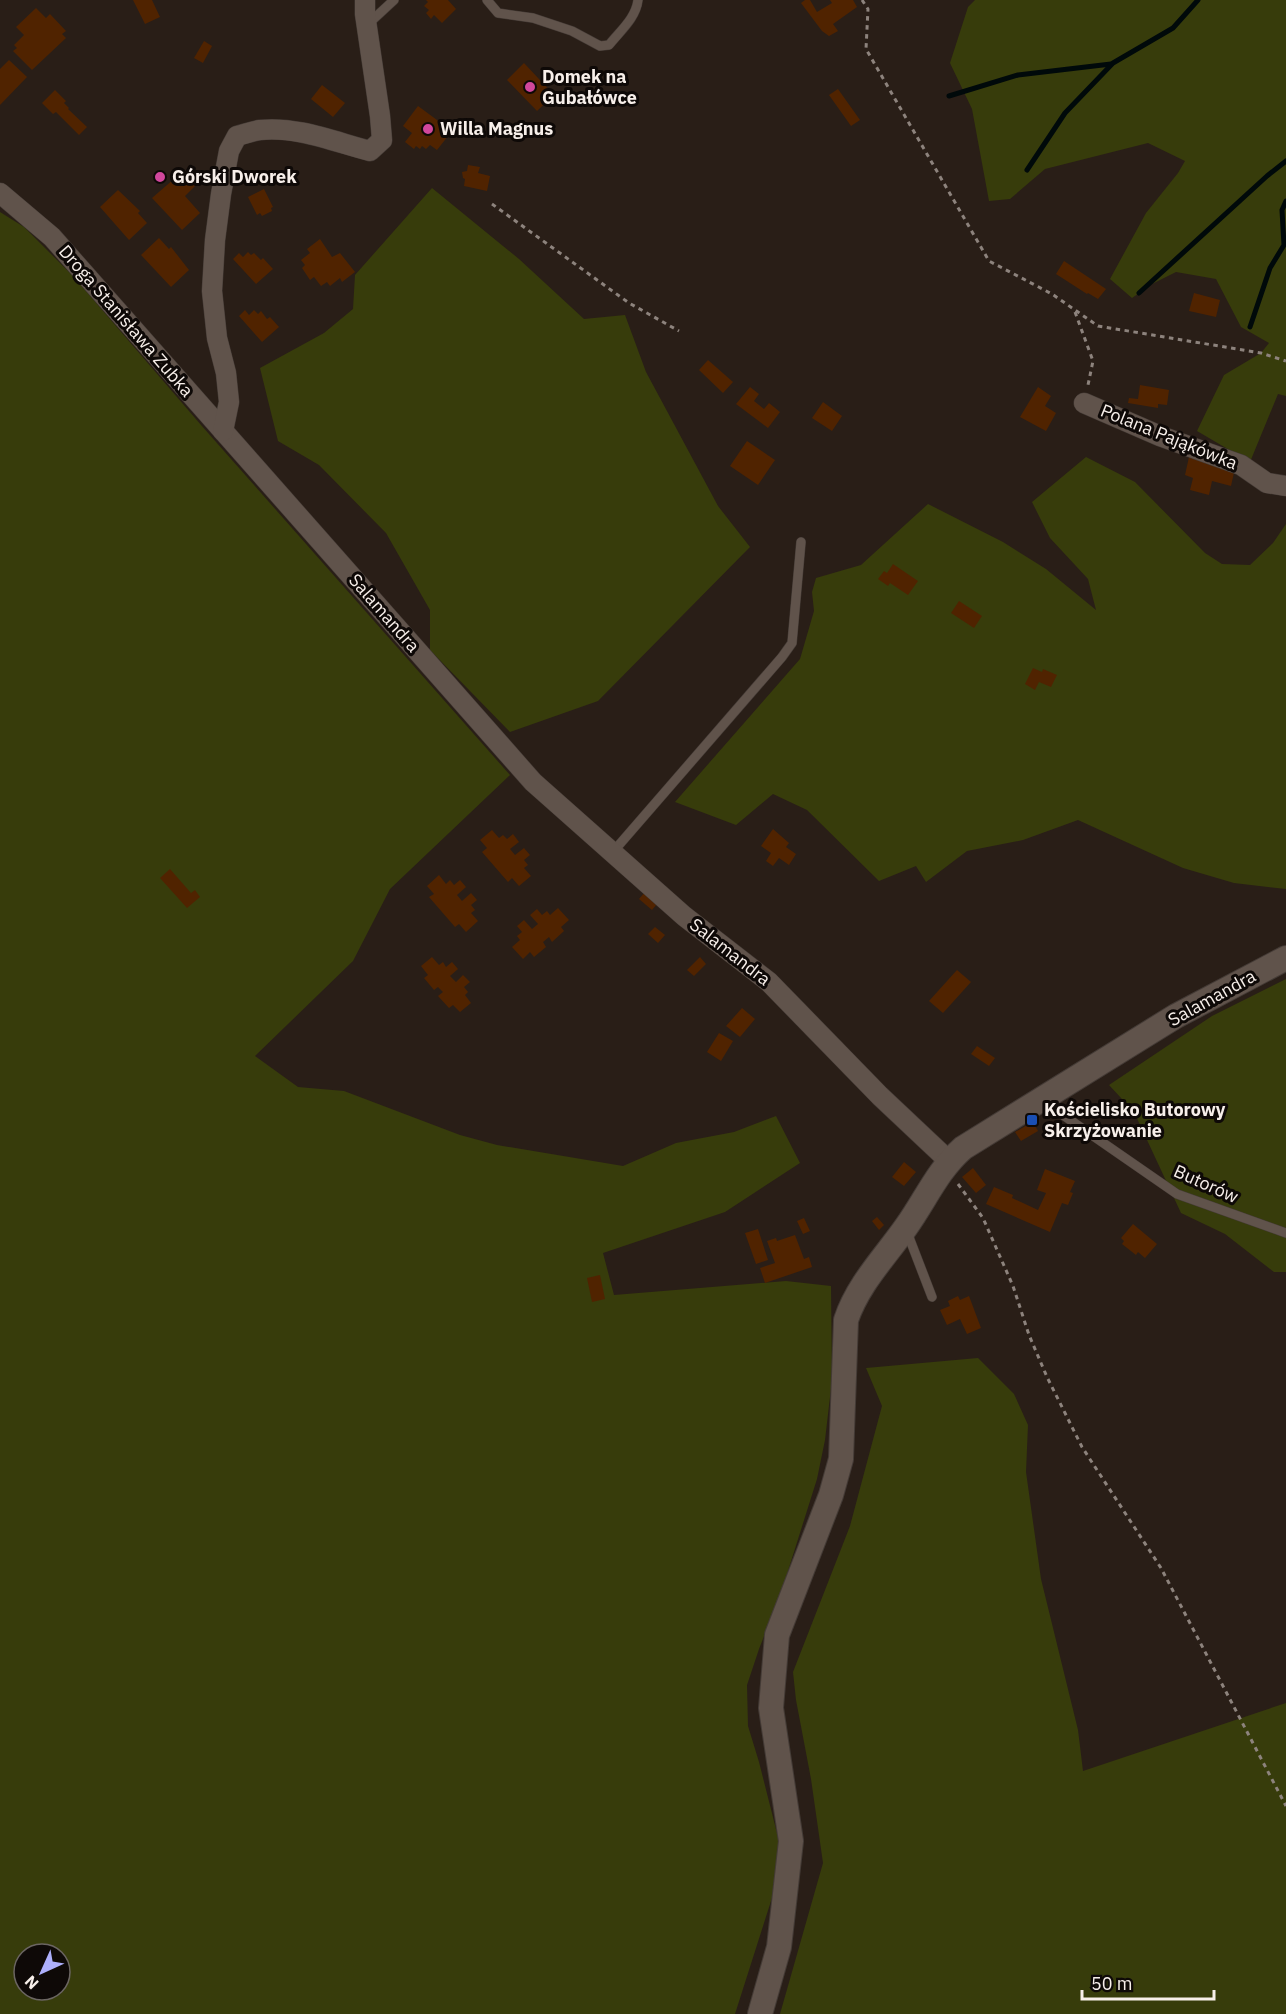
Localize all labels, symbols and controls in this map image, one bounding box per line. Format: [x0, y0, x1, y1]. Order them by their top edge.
place label: Domek na Gubałówce [542, 65, 637, 109]
marker: Domek na Gubałówce [523, 80, 537, 94]
place label: Willa Magnus [440, 117, 553, 140]
marker: Willa Magnus [421, 122, 435, 136]
place label: Górski Dworek [172, 165, 297, 188]
marker: Górski Dworek [153, 170, 167, 184]
street label: Droga Stanisława Zubka [54, 240, 199, 402]
street label: Polana Pająkówka [1097, 399, 1241, 475]
street label: Salamandra [344, 569, 425, 657]
street label: Salamandra [685, 913, 776, 991]
street label: Salamandra [1164, 964, 1260, 1031]
place label: Kościelisko Butorowy Skrzyżowanie [1044, 1098, 1226, 1142]
marker: Kościelisko Butorowy Skrzyżowanie [1025, 1113, 1039, 1127]
street label: Butorów [1170, 1159, 1242, 1208]
north arrow [12, 1942, 72, 2002]
scale bar [1082, 1963, 1214, 2001]
text: N [20, 1971, 43, 1994]
text: 50 m [1091, 1972, 1133, 1995]

